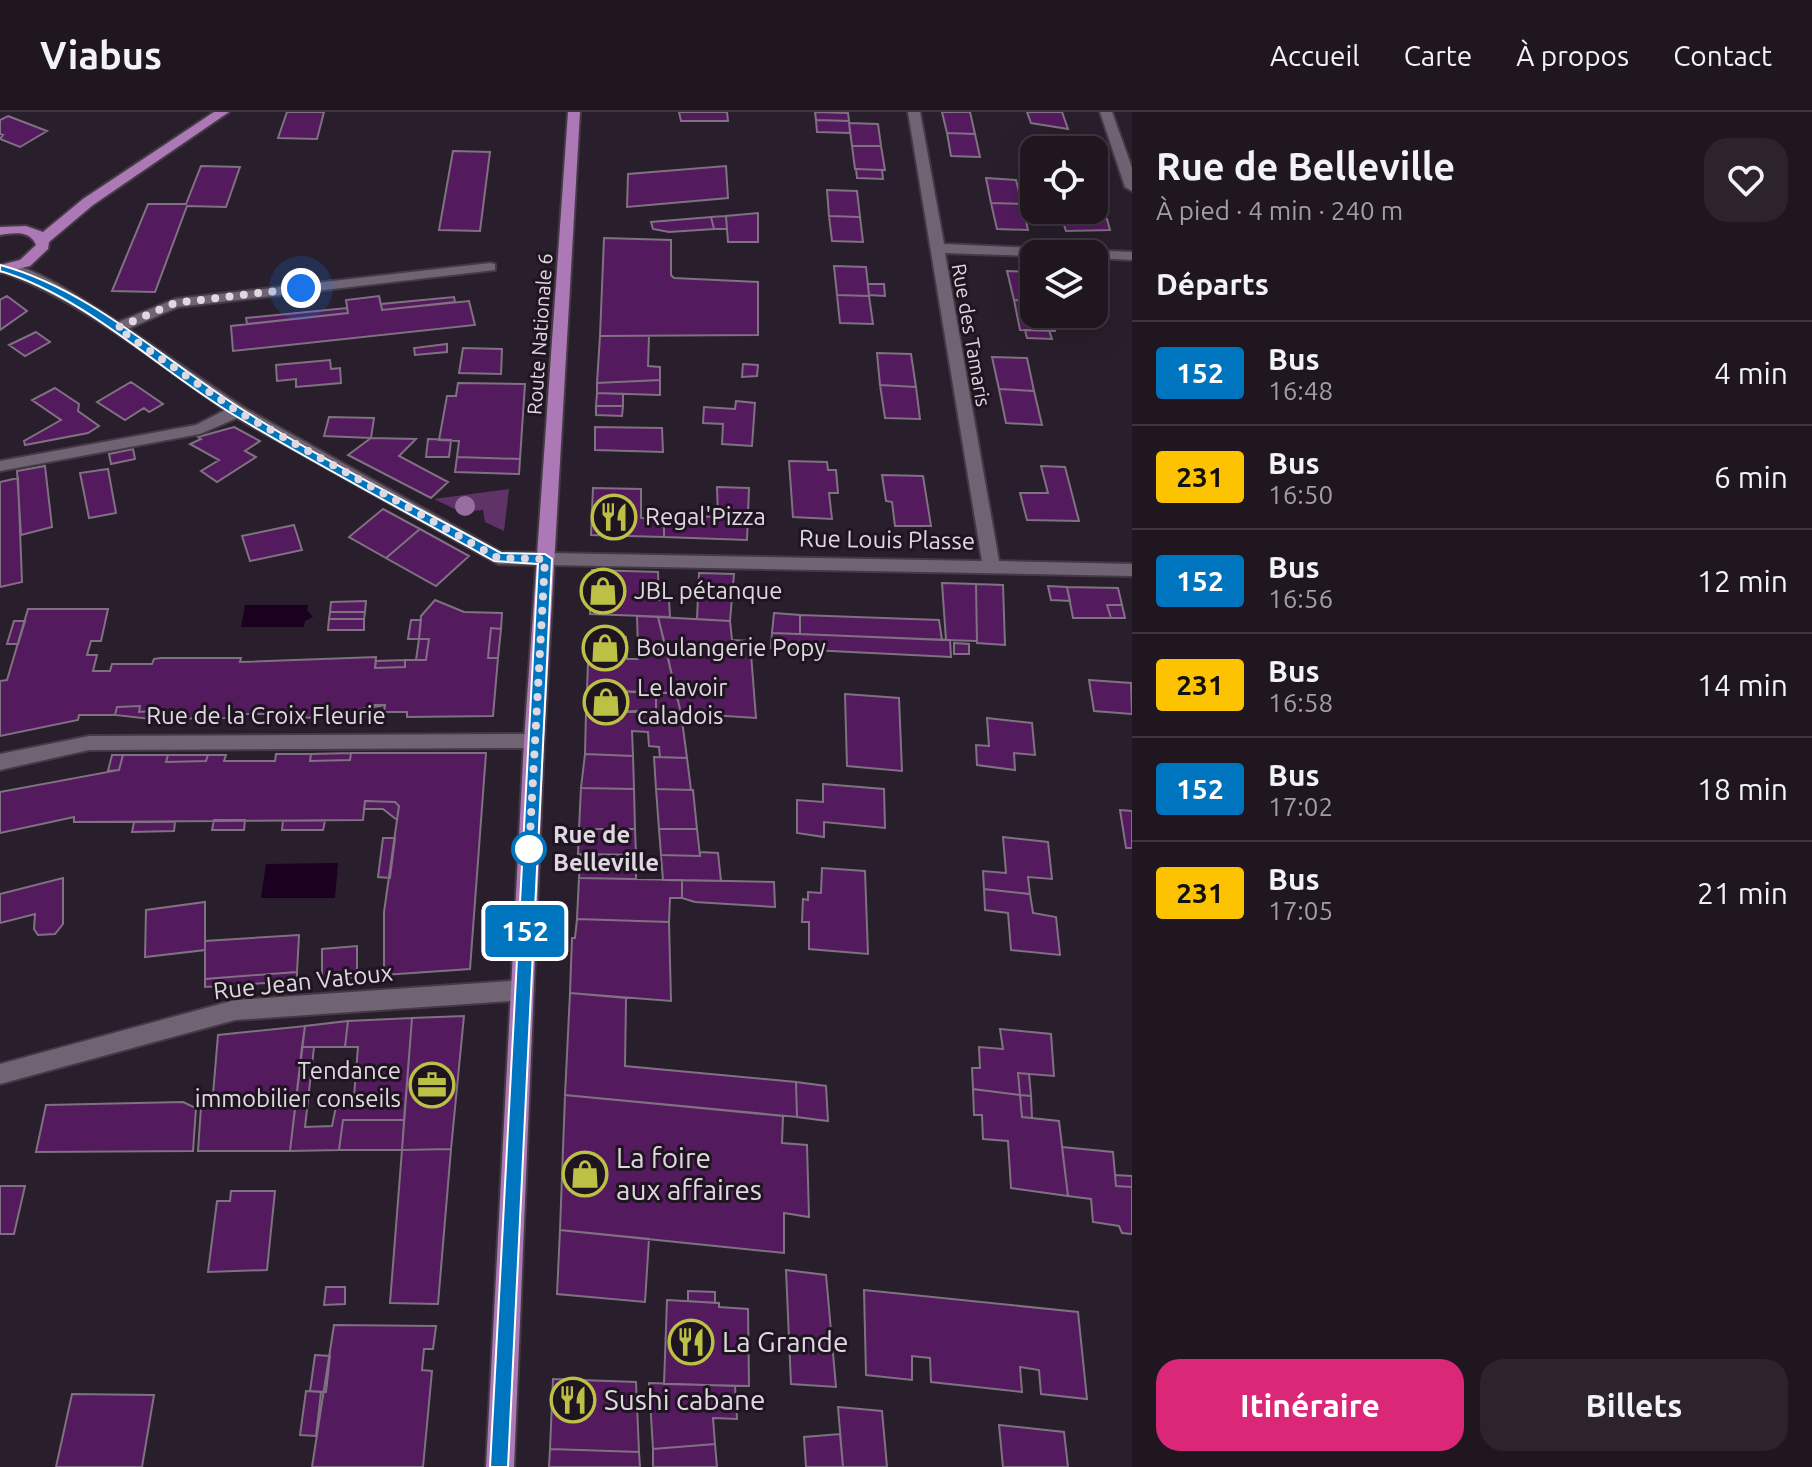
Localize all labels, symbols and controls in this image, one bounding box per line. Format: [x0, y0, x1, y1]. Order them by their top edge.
text: Viabus [40, 34, 162, 76]
text: Accueil [1270, 40, 1360, 71]
text: Carte [1404, 40, 1472, 71]
text: À propos [1516, 40, 1629, 71]
text: Contact [1673, 40, 1772, 71]
map controls [1020, 136, 1108, 328]
button: locate [1020, 136, 1108, 224]
button: heart [1704, 138, 1788, 222]
text: Rue de Belleville [1156, 145, 1455, 187]
text: À pied · 4 min · 240 m [1156, 196, 1403, 225]
button: layers [1020, 240, 1108, 328]
street label: Route Nationale 6 [522, 252, 557, 415]
street label: Rue des Tamaris [948, 262, 995, 408]
text: Départs [1156, 267, 1269, 301]
your location [281, 268, 321, 308]
text: Bus [1268, 342, 1320, 376]
text: 4 min [1714, 356, 1788, 390]
text: 152 [1176, 357, 1224, 388]
text: 16:48 [1268, 376, 1333, 405]
text: Bus [1268, 446, 1320, 480]
text: 6 min [1714, 460, 1788, 494]
text: 231 [1176, 461, 1224, 492]
text: 16:50 [1268, 480, 1333, 509]
restaurant icon: Regal'Pizza [590, 493, 638, 541]
place label: Regal'Pizza [645, 503, 766, 530]
street label: Rue Louis Plasse [799, 524, 975, 555]
text: Bus [1268, 550, 1320, 584]
text: 12 min [1697, 564, 1788, 598]
text: 152 [1176, 565, 1224, 596]
shop icon: JBL pétanque [579, 567, 627, 615]
place label: JBL pétanque [634, 577, 782, 604]
text: 16:56 [1268, 584, 1333, 613]
shop icon: Boulangerie Popy [581, 624, 629, 672]
place label: Boulangerie Popy [636, 634, 826, 661]
text: Bus [1268, 654, 1320, 688]
text: 14 min [1697, 668, 1788, 702]
text: 231 [1176, 669, 1224, 700]
place label: Le lavoir caladois [637, 674, 727, 729]
shop icon: Le lavoir caladois [582, 678, 630, 726]
text: 16:58 [1268, 688, 1333, 717]
street label: Rue de la Croix Fleurie [146, 702, 386, 729]
text: Bus [1268, 758, 1320, 792]
text: 18 min [1697, 772, 1788, 806]
text: 152 [1176, 773, 1224, 804]
text: 17:02 [1268, 792, 1333, 821]
place label: Rue de Belleville [553, 821, 659, 876]
marker: Rue de Belleville [512, 832, 546, 866]
text: Bus [1268, 862, 1320, 896]
text: 21 min [1697, 876, 1788, 910]
text: 231 [1176, 877, 1224, 908]
text: 17:05 [1268, 896, 1333, 925]
line badge: 152 [479, 905, 571, 957]
text: 152 [501, 915, 549, 946]
street label: Rue Jean Vatoux [212, 959, 394, 1004]
place label: Tendance immobilier conseils [195, 1057, 401, 1112]
office icon: Tendance immobilier conseils [408, 1061, 456, 1109]
place label: La foire aux affaires [616, 1142, 762, 1205]
shop icon: La foire aux affaires [561, 1150, 609, 1198]
restaurant icon: La Grande [667, 1318, 715, 1366]
place label: La Grande [722, 1326, 848, 1357]
button: Itinéraire [1156, 1359, 1464, 1451]
button: Billets [1480, 1359, 1788, 1451]
restaurant icon: Sushi cabane [549, 1376, 597, 1424]
place label: Sushi cabane [604, 1384, 766, 1415]

